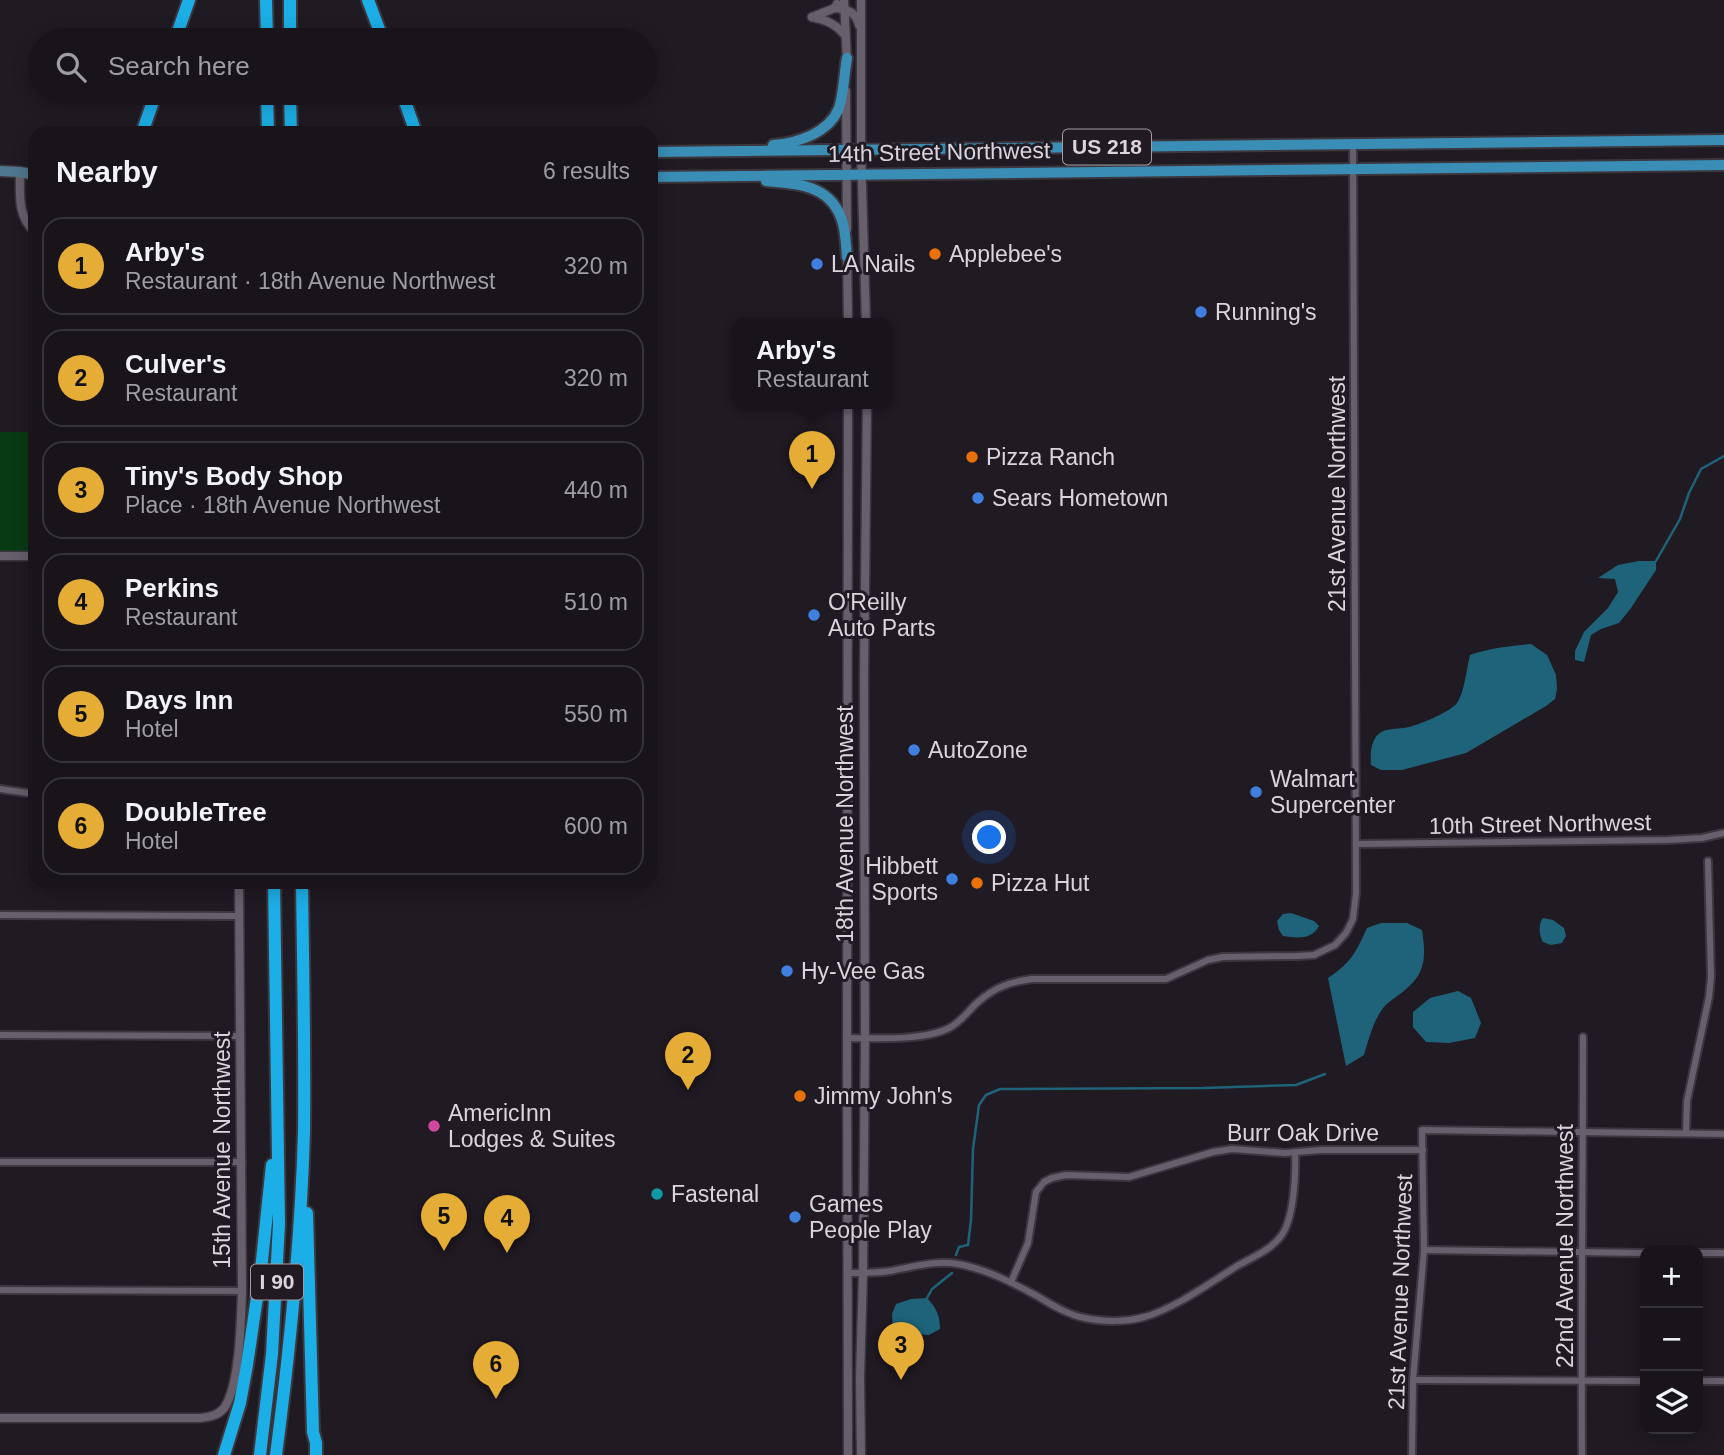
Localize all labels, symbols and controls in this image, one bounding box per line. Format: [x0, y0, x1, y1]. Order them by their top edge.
search box [28, 28, 658, 105]
icon: search [52, 48, 90, 86]
text: Search here [108, 51, 250, 81]
road number: US 218 [1063, 130, 1151, 164]
street label: 14th Street Northwest [828, 137, 1051, 167]
text: Nearby [56, 155, 158, 188]
text: 6 results [543, 158, 630, 184]
text: Arby's [125, 237, 205, 267]
place label: Applebee's [949, 241, 1062, 267]
marker: Applebee's [927, 246, 943, 262]
place label: LA Nails [831, 251, 915, 277]
text: 1 [75, 253, 87, 279]
text: 320 m [564, 253, 628, 279]
marker: LA Nails [809, 256, 825, 272]
text: Restaurant · 18th Avenue Northwest [125, 268, 495, 294]
place label: Running's [1215, 299, 1317, 325]
marker: Running's [1193, 304, 1209, 320]
popup [732, 318, 893, 409]
text: Arby's [756, 335, 836, 365]
text: Culver's [125, 349, 227, 379]
text: 2 [75, 365, 87, 391]
text: 320 m [564, 365, 628, 391]
text: Restaurant [756, 366, 869, 392]
street label: 21st Avenue Northwest [1324, 375, 1350, 612]
text: Restaurant [125, 380, 238, 406]
pin: 1 [789, 431, 835, 489]
place label: Pizza Ranch [986, 444, 1115, 470]
marker: Pizza Ranch [964, 449, 980, 465]
text: Tiny's Body Shop [125, 461, 343, 491]
text: 3 [75, 477, 87, 503]
text: 440 m [564, 477, 628, 503]
place label: Sears Hometown [992, 485, 1168, 511]
marker: Sears Hometown [970, 490, 986, 506]
text: Place · 18th Avenue Northwest [125, 492, 440, 518]
text: Perkins [125, 573, 219, 603]
text: 4 [75, 589, 87, 615]
text: 510 m [564, 589, 628, 615]
place label: O'Reilly Auto Parts [828, 589, 935, 641]
text: Restaurant [125, 604, 238, 630]
marker: O'Reilly Auto Parts [806, 607, 822, 623]
text: Days Inn [125, 685, 233, 715]
text: 5 [75, 701, 87, 727]
text: 550 m [564, 701, 628, 727]
street label: 18th Avenue Northwest [832, 705, 858, 943]
text: Hotel [125, 716, 179, 742]
place label: AutoZone [928, 737, 1028, 763]
marker: AutoZone [906, 742, 922, 758]
place label: Walmart Supercenter [1270, 766, 1396, 818]
marker: Walmart Supercenter [1248, 784, 1264, 800]
text: DoubleTree [125, 797, 267, 827]
street label: 10th Street Northwest [1429, 809, 1652, 839]
text: 6 [75, 813, 87, 839]
text: 600 m [564, 813, 628, 839]
your location [972, 820, 1006, 854]
text: Hotel [125, 828, 179, 854]
place label: Hibbett Sports [865, 853, 939, 905]
place label: Pizza Hut [991, 870, 1090, 896]
marker: Hibbett Sports [944, 871, 960, 887]
marker: Pizza Hut [969, 875, 985, 891]
place label: Hy-Vee Gas [801, 958, 925, 984]
marker: Hy-Vee Gas [779, 963, 795, 979]
street label: 15th Avenue Northwest [209, 1031, 235, 1269]
pin: 2 [665, 1032, 711, 1090]
place label: Jimmy John's [814, 1083, 953, 1109]
marker: Jimmy John's [792, 1088, 808, 1104]
place label: AmericInn Lodges & Suites [448, 1100, 616, 1152]
marker: AmericInn Lodges & Suites [426, 1118, 442, 1134]
street label: Burr Oak Drive [1227, 1120, 1379, 1146]
street label: 22nd Avenue Northwest [1552, 1123, 1578, 1368]
street label: 21st Avenue Northwest [1383, 1173, 1417, 1410]
place label: Fastenal [671, 1181, 759, 1207]
marker: Fastenal [649, 1186, 665, 1202]
place label: Games People Play [809, 1191, 932, 1243]
pin: 5 [421, 1193, 467, 1251]
pin: 4 [484, 1195, 530, 1253]
marker: Games People Play [787, 1209, 803, 1225]
map controls [1640, 1245, 1703, 1434]
button: + [1640, 1245, 1703, 1308]
road number: I 90 [251, 1264, 303, 1300]
button: − [1640, 1308, 1703, 1371]
pin: 3 [878, 1322, 924, 1380]
pin: 6 [473, 1341, 519, 1399]
button: layers [1640, 1371, 1703, 1434]

